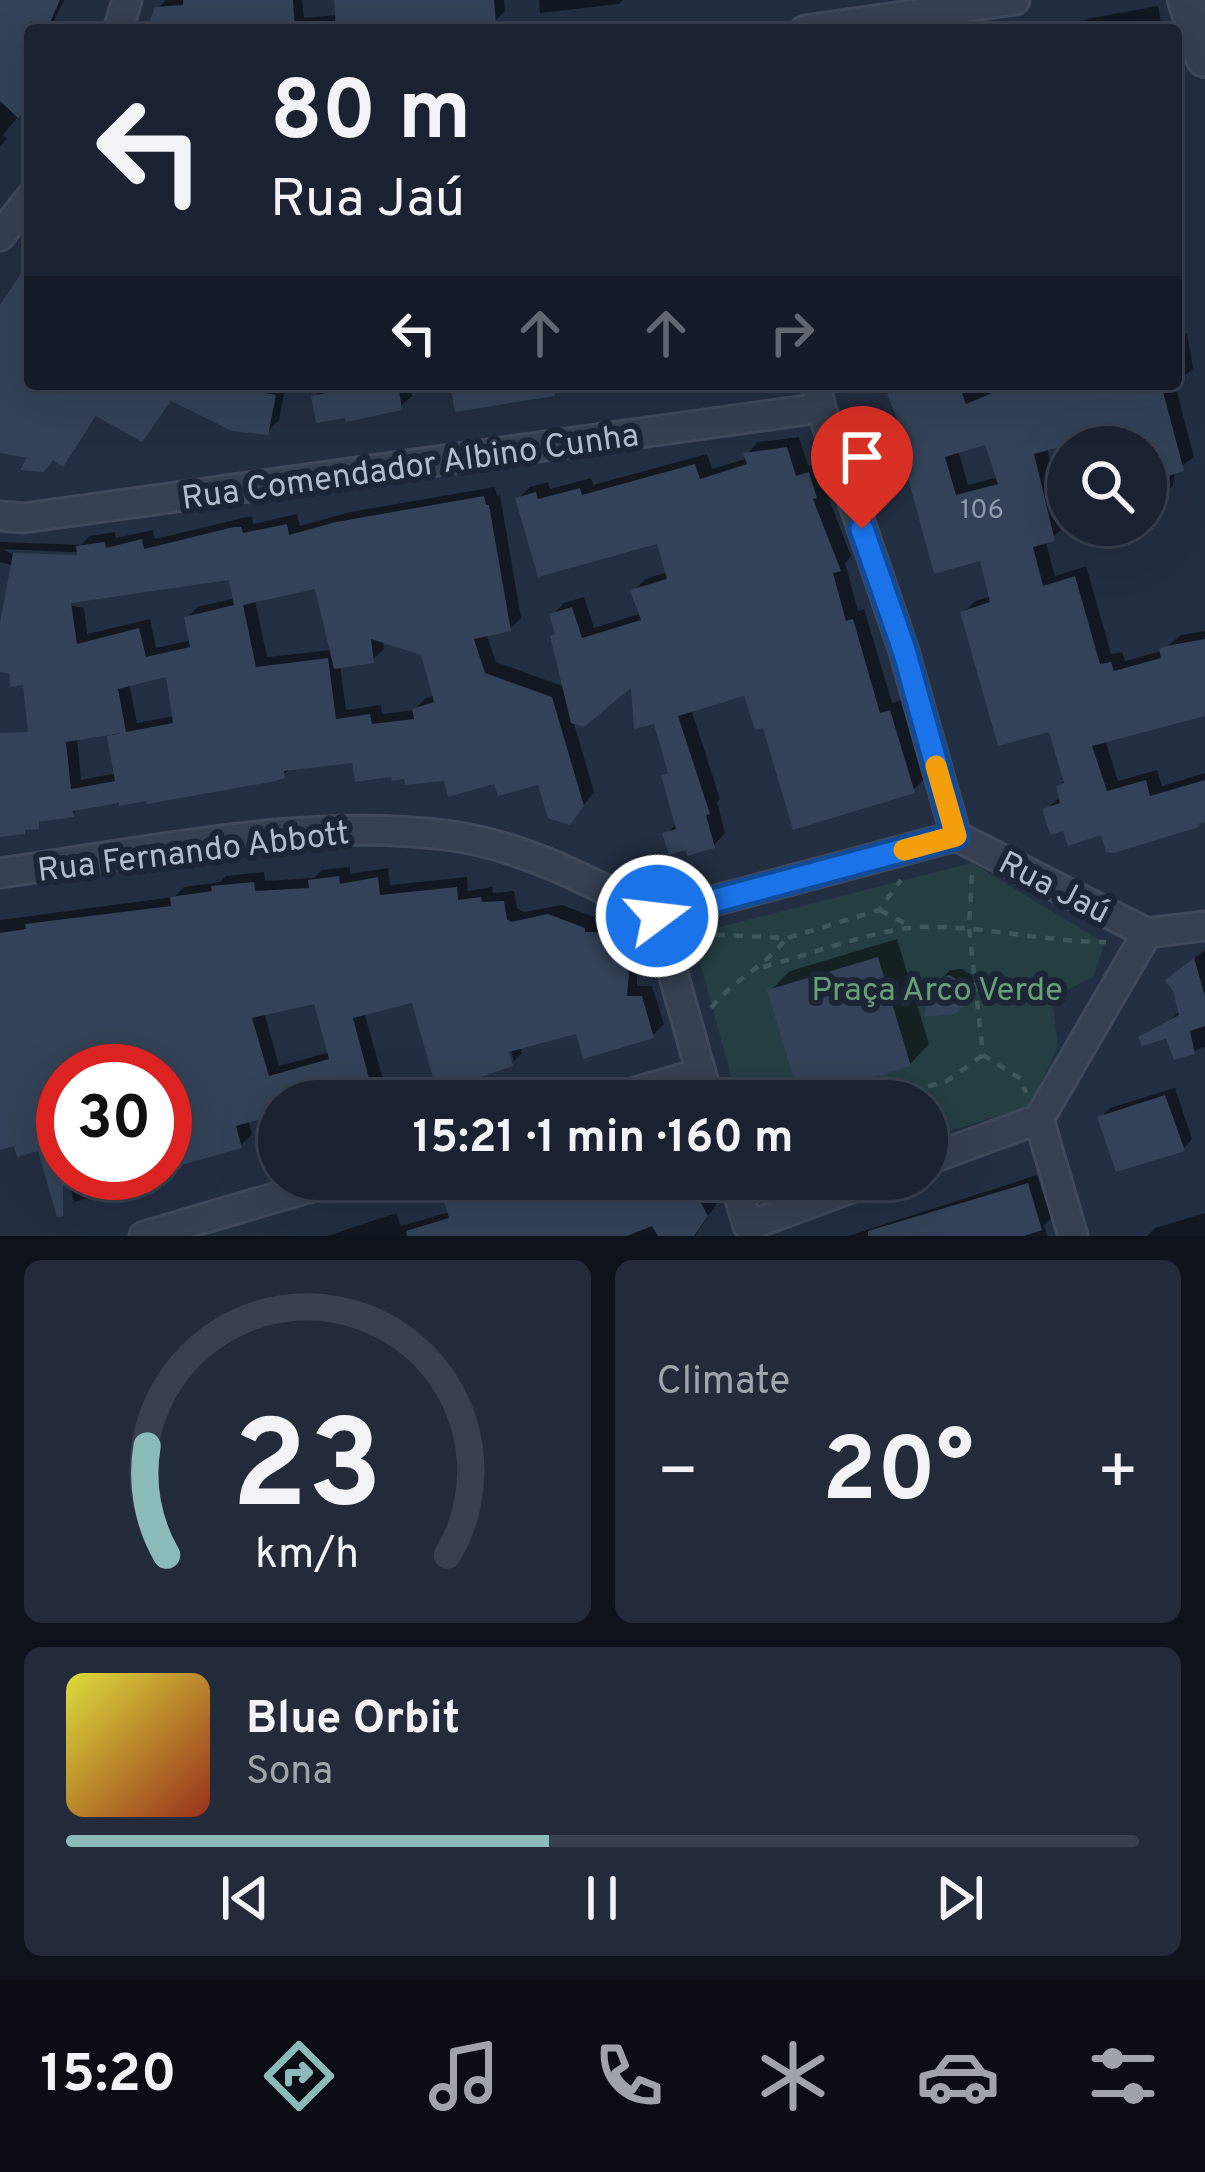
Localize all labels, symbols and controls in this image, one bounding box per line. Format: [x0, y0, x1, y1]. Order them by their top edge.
text: 80 m [270, 63, 471, 169]
icon: left [72, 72, 228, 228]
text: Rua Jaú [270, 167, 465, 236]
icon: left [381, 300, 447, 366]
icon: ahead [507, 300, 573, 366]
icon: ahead [633, 300, 699, 366]
icon: right [759, 300, 825, 366]
pin [811, 406, 913, 529]
street label: Rua Comendador Albino Cunha [179, 416, 642, 522]
icon: arrive [829, 424, 895, 490]
map controls [1047, 426, 1167, 546]
button: search [1047, 426, 1167, 546]
house number: 106 [960, 494, 1004, 528]
street label: Rua Fernando Abbott [35, 814, 352, 894]
street label: Rua Jaú [990, 844, 1116, 935]
position arrow [594, 853, 720, 979]
park label: Praça Arco Verde [811, 971, 1063, 1013]
speed limit sign: 30 [36, 1044, 192, 1200]
text: 15:21 · 1 min · 160 m [413, 1111, 793, 1168]
text: Climate [657, 1359, 790, 1408]
text: 23 [232, 1394, 383, 1552]
text: 20° [822, 1419, 974, 1532]
text: − [657, 1434, 699, 1517]
text: + [1096, 1434, 1139, 1517]
text: km/h [255, 1528, 359, 1582]
text: Blue Orbit [246, 1692, 460, 1749]
text: Sona [246, 1749, 333, 1798]
icon: previous [212, 1865, 278, 1931]
icon: pause [569, 1865, 635, 1931]
icon: next [927, 1865, 993, 1931]
icon: directions [257, 2034, 341, 2118]
icon: music [422, 2034, 506, 2118]
icon: phone [587, 2034, 671, 2118]
icon: climate [751, 2034, 835, 2118]
icon: car [916, 2034, 1000, 2118]
icon: filters [1081, 2034, 1165, 2118]
text: 15:20 [40, 2042, 177, 2111]

